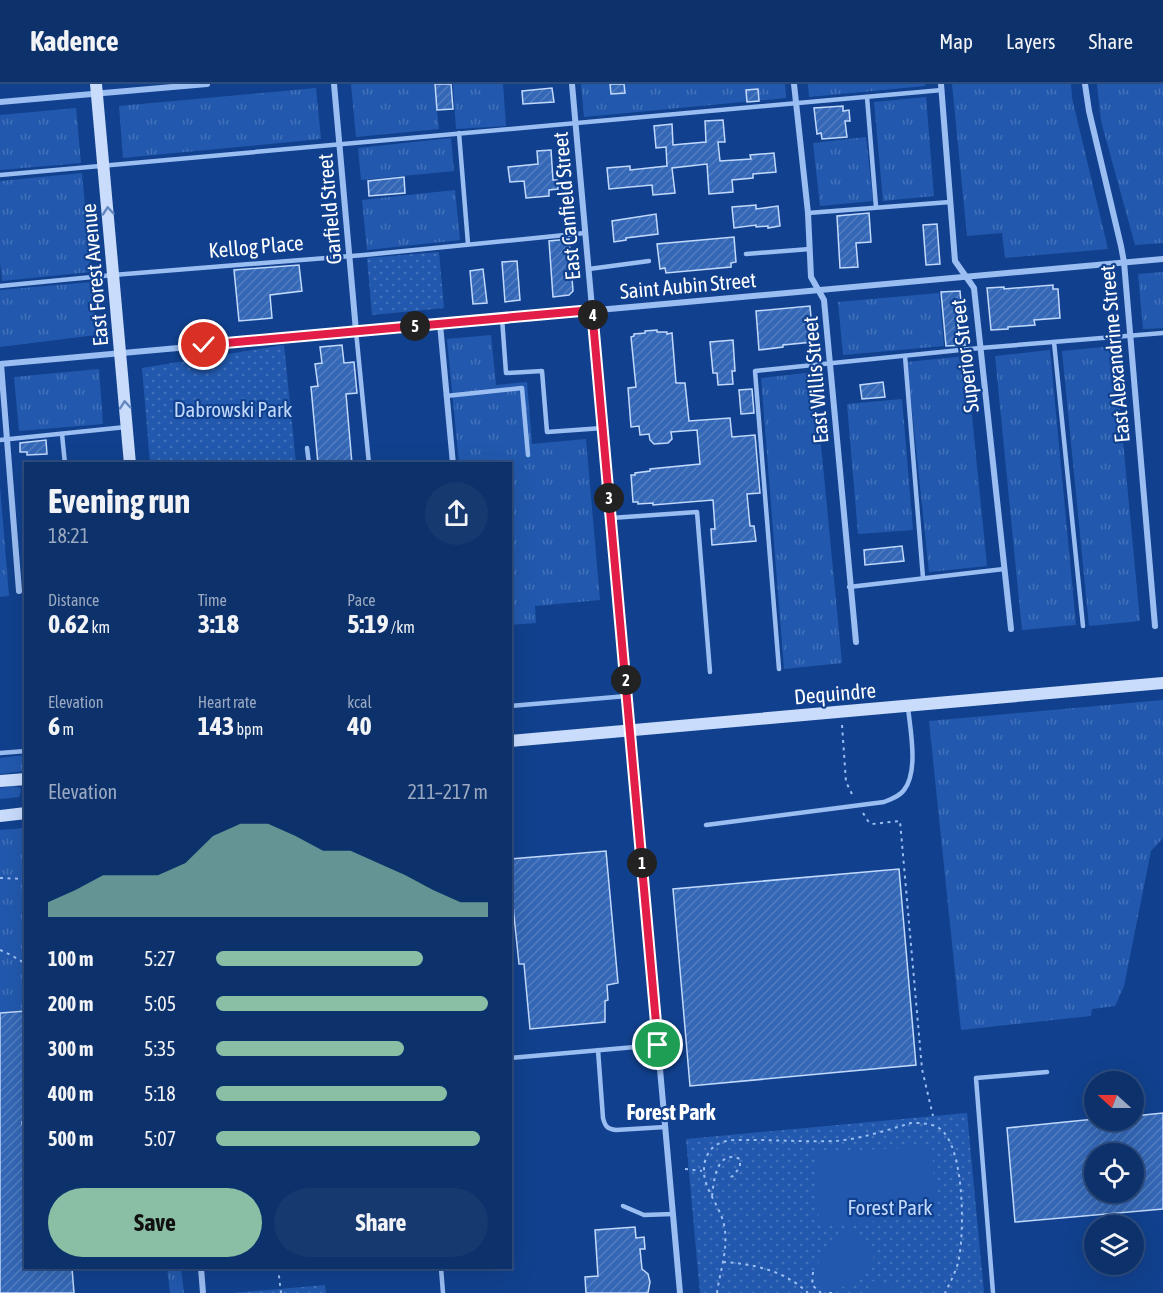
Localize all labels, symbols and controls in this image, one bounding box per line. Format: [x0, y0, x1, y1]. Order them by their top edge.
text: Kadence [30, 25, 119, 57]
text: Map [939, 29, 973, 53]
text: Layers [1006, 29, 1056, 53]
text: Share [1089, 29, 1133, 53]
street label: East Canfield Street [548, 131, 584, 281]
street label: Garfield Street [312, 153, 346, 265]
street label: East Forest Avenue [76, 203, 112, 347]
one-way arrow [101, 206, 114, 215]
street label: Kellog Place [208, 230, 304, 262]
street label: East Alexandrine Street [1094, 264, 1134, 444]
street label: Saint Aubin Street [619, 267, 757, 303]
street label: Superior Street [945, 298, 983, 414]
pin: 4 [578, 300, 608, 330]
text: 4 [589, 306, 597, 324]
pin: 5 [400, 311, 430, 341]
street label: East Willis Street [797, 315, 833, 445]
text: 5 [411, 317, 419, 335]
pin [178, 319, 229, 370]
icon: check [187, 328, 220, 361]
park label: Dabrowski Park [174, 397, 292, 421]
one-way arrow [119, 401, 132, 410]
text: Evening run [48, 482, 190, 520]
button: share [425, 482, 488, 545]
pin: 3 [594, 483, 624, 513]
text: 3 [605, 489, 613, 507]
text: 18:21 [48, 524, 89, 547]
text: Distance [48, 591, 99, 609]
text: Time [198, 591, 227, 609]
text: Pace [347, 591, 375, 609]
text: 0.62 [48, 609, 89, 639]
text: 3:18 [198, 609, 239, 639]
text: 5:19 [347, 609, 389, 639]
text: km [89, 618, 110, 636]
text: /km [389, 618, 415, 636]
pin: 2 [611, 665, 641, 695]
text: 2 [622, 671, 630, 689]
street label: Dequindre [793, 677, 877, 709]
text: Elevation [48, 693, 103, 711]
text: Heart rate [198, 693, 257, 711]
text: kcal [347, 693, 372, 711]
text: 6 [48, 711, 60, 741]
text: 143 [198, 711, 234, 741]
text: 40 [347, 711, 372, 741]
text: m [60, 720, 74, 738]
text: bpm [234, 720, 263, 738]
text: Elevation [48, 780, 117, 803]
text: 211–217 m [407, 780, 488, 803]
pin: 1 [627, 848, 657, 878]
text: 1 [638, 854, 646, 872]
text: 100 m [48, 947, 93, 970]
text: 5:27 [144, 947, 176, 970]
text: 200 m [48, 992, 93, 1015]
text: 5:05 [144, 992, 176, 1015]
pin [632, 1019, 683, 1070]
icon: arrive [641, 1028, 674, 1061]
text: 300 m [48, 1037, 93, 1060]
text: 5:35 [144, 1037, 176, 1060]
north arrow [1084, 1071, 1144, 1131]
map controls [1084, 1071, 1144, 1275]
text: 400 m [48, 1082, 93, 1105]
text: 5:18 [144, 1082, 176, 1105]
district label: Forest Park [626, 1099, 716, 1125]
text: 500 m [48, 1127, 93, 1150]
text: 5:07 [144, 1127, 176, 1150]
button: locate [1084, 1143, 1144, 1203]
button: Save [48, 1188, 262, 1257]
button: Share [274, 1188, 488, 1257]
park label: Forest Park [847, 1195, 933, 1219]
button: layers [1084, 1215, 1144, 1275]

